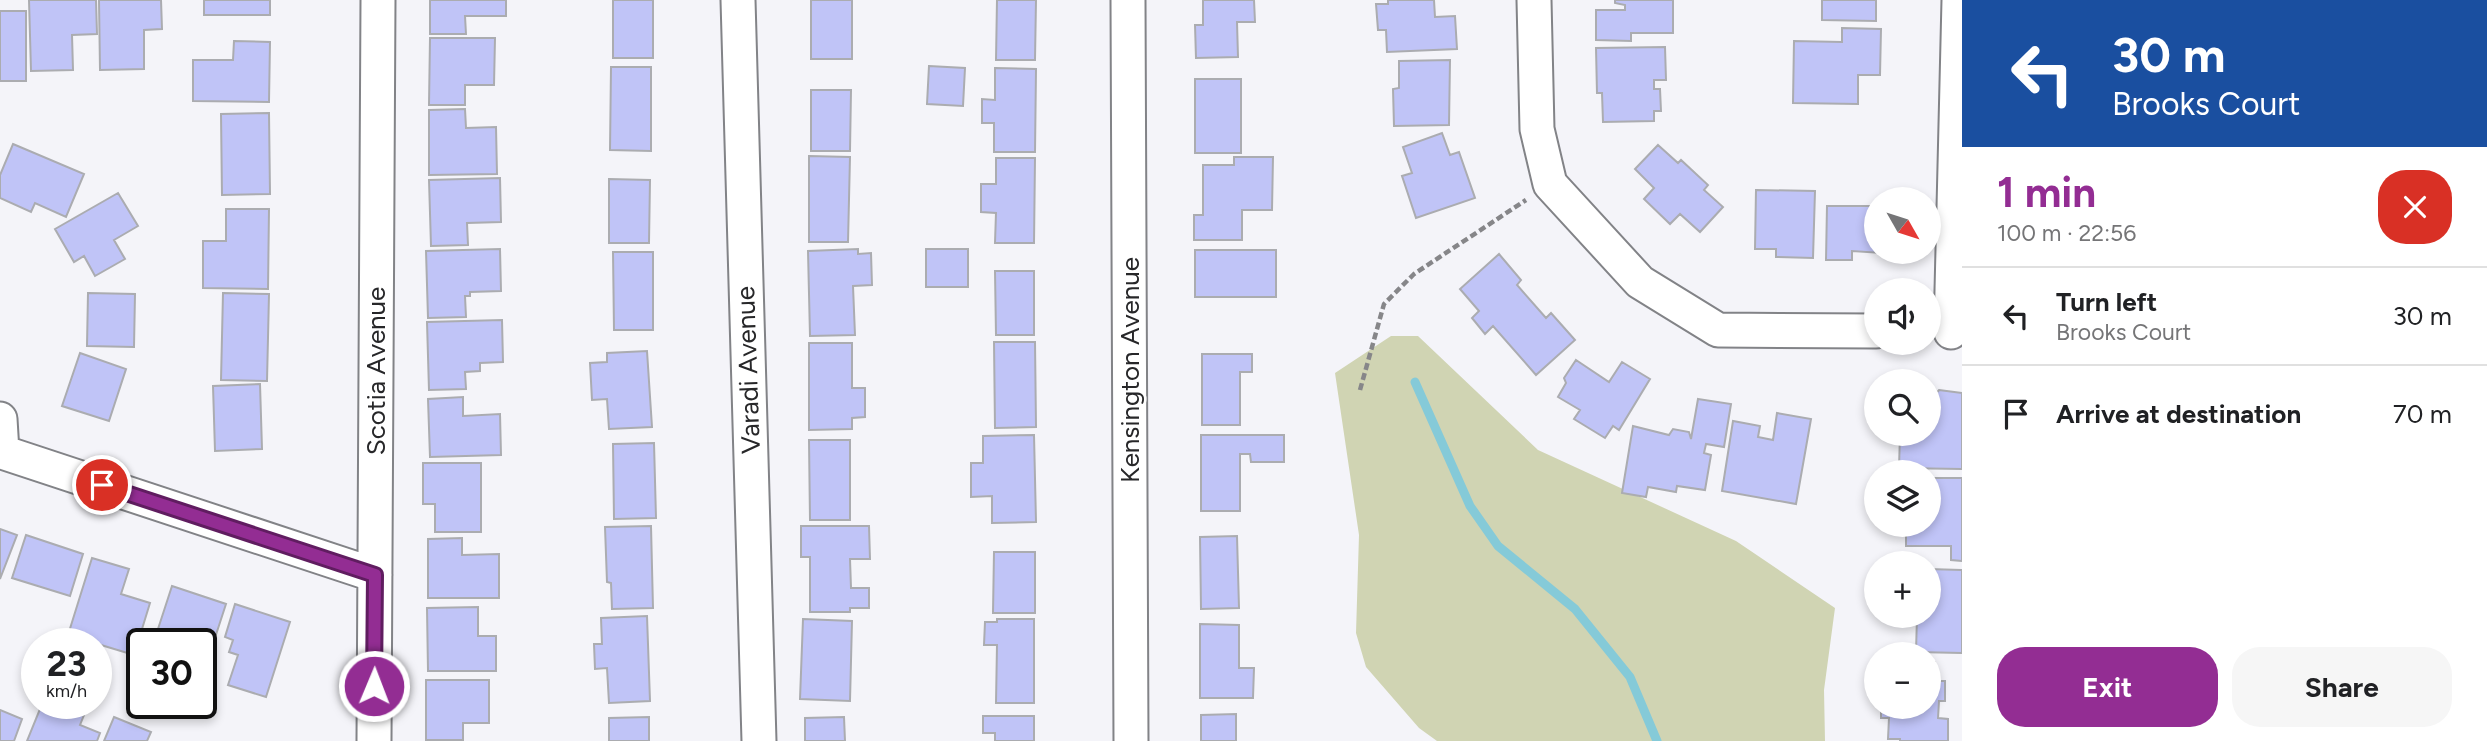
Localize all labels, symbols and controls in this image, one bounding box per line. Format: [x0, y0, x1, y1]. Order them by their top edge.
text: 30 m [2112, 25, 2225, 84]
icon: left [1997, 28, 2088, 119]
text: Brooks Court [2112, 85, 2300, 123]
text: 1 min [1997, 167, 2096, 218]
button: close [2378, 170, 2452, 244]
north arrow [1864, 187, 1941, 264]
map controls [1864, 187, 1941, 719]
text: 100 m · 22:56 [1997, 219, 2136, 247]
street label: Kensington Avenue [1114, 257, 1146, 483]
button: sound [1864, 278, 1941, 355]
street label: Varadi Avenue [729, 286, 767, 454]
text: Turn left [2056, 286, 2157, 318]
street label: Scotia Avenue [360, 287, 392, 455]
icon: left [1997, 297, 2035, 335]
text: 30 m [2393, 300, 2452, 332]
text: Brooks Court [2056, 318, 2191, 346]
button: search [1864, 369, 1941, 446]
icon: arrive [1997, 395, 2035, 433]
text: Arrive at destination [2056, 398, 2301, 430]
text: 70 m [2393, 398, 2452, 430]
pin [72, 455, 132, 515]
button: layers [1864, 460, 1941, 537]
icon: arrive [83, 466, 121, 504]
button: + [1864, 551, 1941, 628]
speed limit sign: 30 [126, 628, 217, 719]
button: − [1864, 642, 1941, 719]
text: 23 [47, 643, 86, 685]
button: Exit [1997, 647, 2218, 727]
button: Share [2232, 647, 2452, 727]
position arrow [337, 649, 411, 723]
text: km/h [46, 680, 87, 702]

